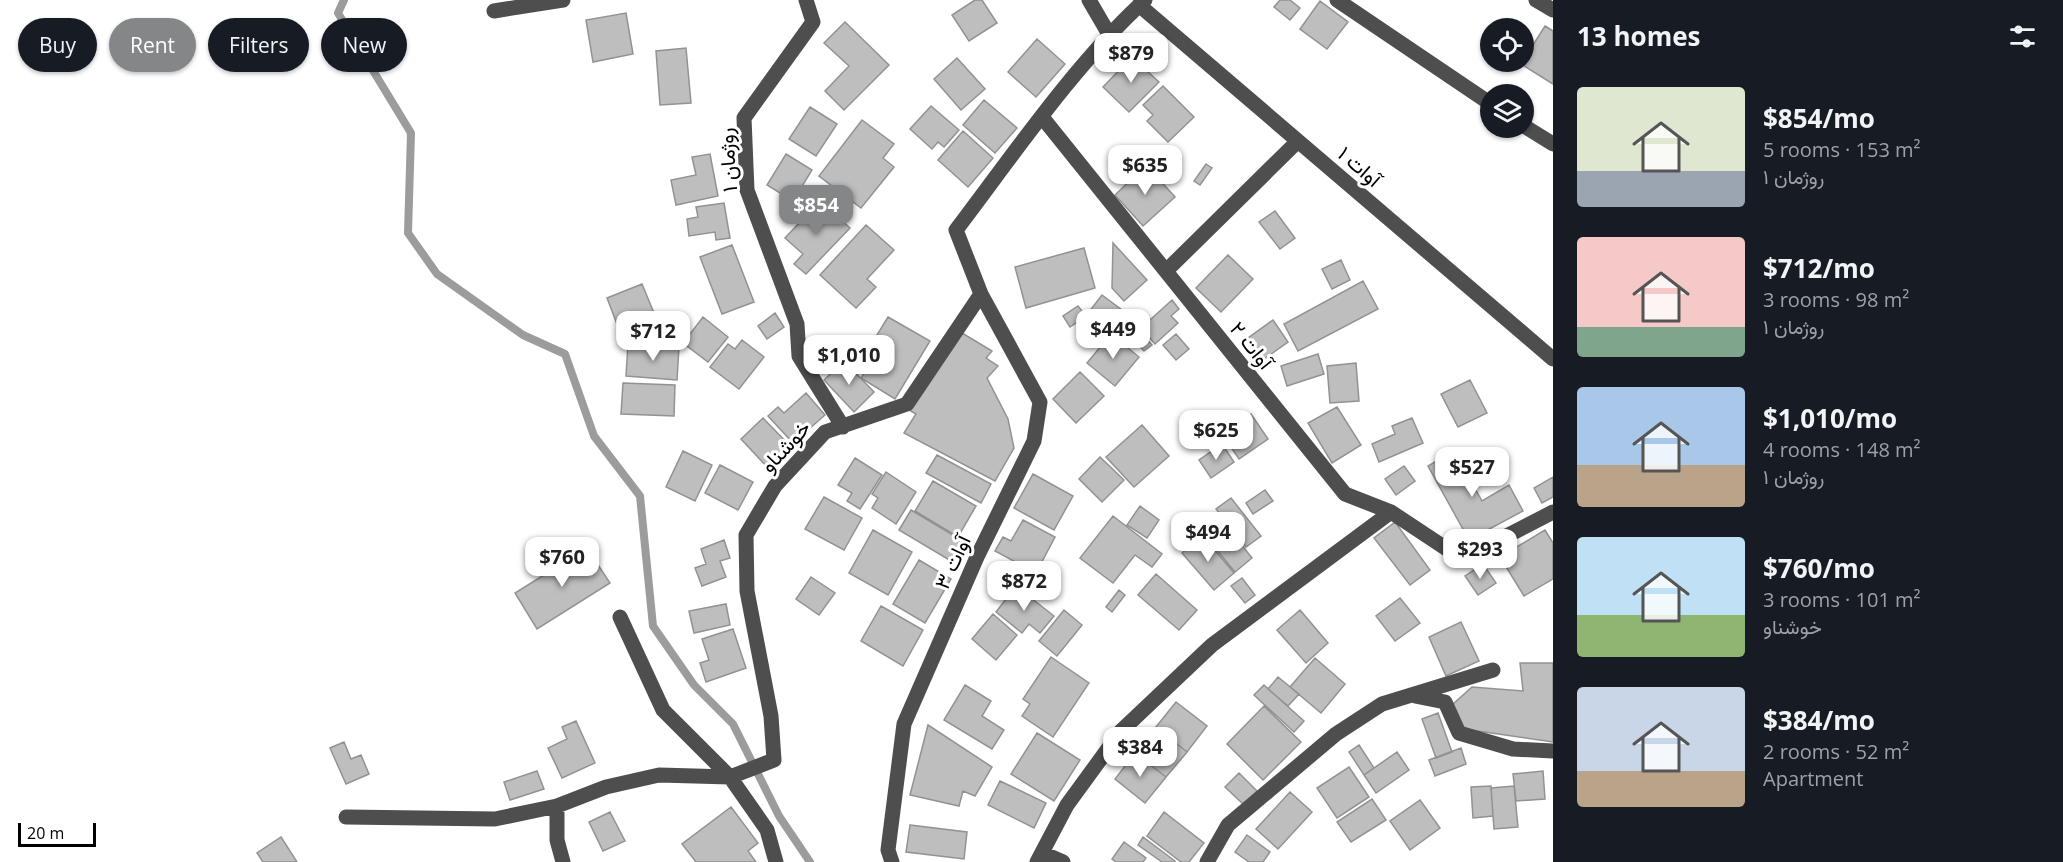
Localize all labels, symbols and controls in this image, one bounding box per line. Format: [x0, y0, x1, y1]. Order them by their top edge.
chip: Buy [18, 18, 97, 72]
chip: Rent [109, 18, 196, 72]
chip: Filters [208, 18, 309, 72]
chip: New [321, 18, 407, 72]
map controls [1480, 18, 1534, 138]
button: locate [1480, 18, 1534, 72]
text: 13 homes [1577, 18, 1701, 54]
icon: filters [2006, 20, 2039, 53]
pin: $879 [1095, 33, 1167, 84]
text: $879 [1108, 39, 1154, 66]
button: layers [1480, 84, 1534, 138]
text: $854/mo [1763, 100, 1875, 136]
icon: home [1625, 111, 1697, 183]
street label: روژمان ۱ [711, 127, 743, 193]
text: 5 rooms · 153 m² [1763, 136, 1921, 163]
street label: آوات ۱ [1332, 139, 1389, 194]
pin: $635 [1109, 145, 1181, 196]
text: $635 [1122, 151, 1168, 178]
text: روژمان ۱ [1763, 163, 1824, 190]
pin: $854 [780, 185, 852, 236]
text: $854 [793, 191, 839, 218]
text: $712/mo [1763, 250, 1875, 286]
icon: home [1625, 261, 1697, 333]
text: 3 rooms · 98 m² [1763, 286, 1909, 313]
pin: $449 [1077, 309, 1149, 360]
pin: $712 [617, 311, 689, 362]
text: روژمان ۱ [1763, 313, 1824, 340]
text: $449 [1090, 315, 1136, 342]
street label: آوات ۲ [1224, 315, 1281, 376]
text: $712 [630, 317, 676, 344]
pin: $1,010 [800, 335, 898, 386]
text: $1,010 [818, 341, 880, 368]
text: $1,010/mo [1763, 400, 1897, 436]
pin: $625 [1180, 410, 1252, 461]
icon: home [1625, 411, 1697, 483]
street label: خوشناو [754, 414, 816, 478]
text: $625 [1193, 416, 1239, 443]
text: 4 rooms · 148 m² [1763, 436, 1921, 463]
pin: $527 [1436, 447, 1508, 498]
text: $527 [1449, 453, 1495, 480]
text: روژمان ۱ [1763, 463, 1824, 490]
pin: $494 [1172, 512, 1244, 563]
text: $494 [1185, 518, 1231, 545]
street label: آوات ۳ [927, 528, 978, 594]
pin: $293 [1444, 529, 1516, 580]
text: $293 [1457, 535, 1503, 562]
pin: $760 [526, 537, 598, 588]
text: $760 [539, 543, 585, 570]
text: $760/mo [1763, 550, 1875, 586]
pin: $872 [988, 561, 1060, 612]
icon: home [1625, 561, 1697, 633]
text: $872 [1001, 567, 1047, 594]
text: 3 rooms · 101 m² [1763, 586, 1921, 613]
text: خوشناو [1763, 613, 1822, 640]
text: $384/mo [1763, 702, 1875, 738]
icon: home [1625, 711, 1697, 783]
pin: $384 [1104, 727, 1176, 778]
text: $384 [1117, 733, 1163, 760]
text: 2 rooms · 52 m² [1763, 738, 1909, 765]
text: Apartment [1763, 765, 1863, 792]
scale bar [18, 820, 96, 848]
text: 20 m [27, 822, 64, 844]

